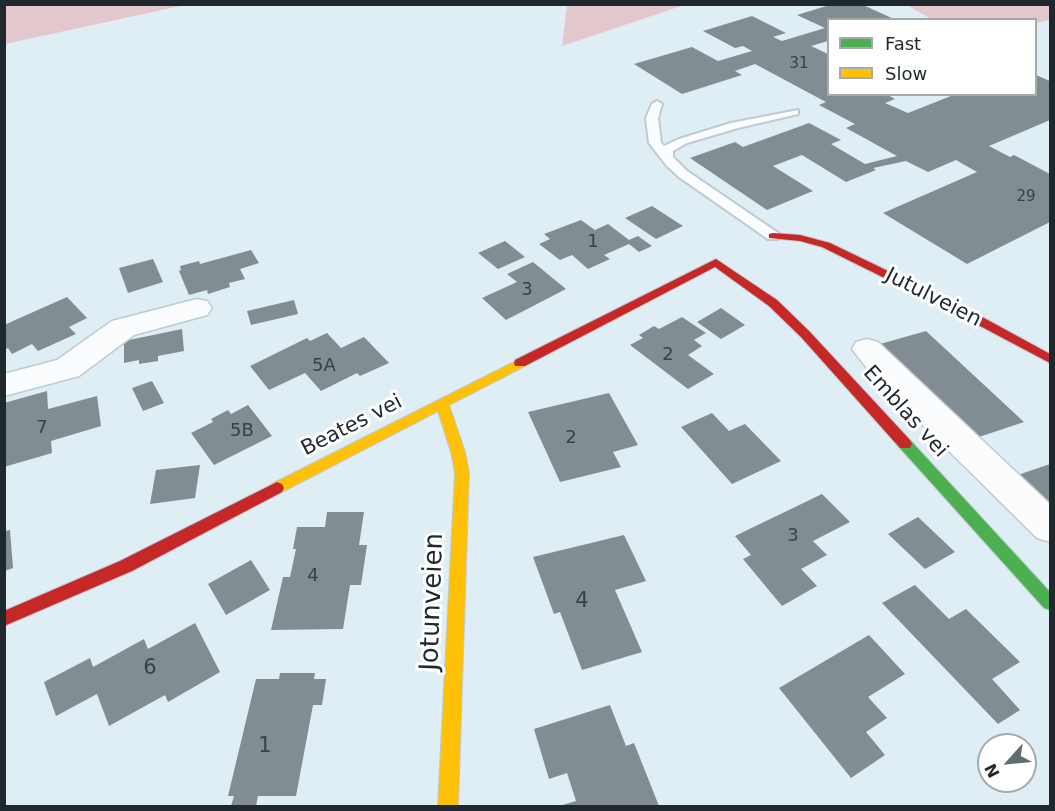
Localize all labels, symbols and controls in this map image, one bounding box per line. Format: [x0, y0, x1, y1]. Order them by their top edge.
legend [827, 18, 1037, 96]
text: Fast [885, 33, 921, 54]
house number: 31 [789, 55, 809, 73]
text: Slow [885, 63, 927, 84]
house number: 29 [1016, 188, 1036, 206]
house number: 1 [587, 231, 599, 253]
street label: Jutulveien [881, 263, 985, 333]
house number: 3 [521, 279, 533, 301]
house number: 2 [662, 344, 674, 366]
house number: 5A [312, 355, 336, 377]
street label: Emblas vei [857, 361, 953, 463]
street label: Beates vei [297, 390, 407, 462]
house number: 7 [36, 417, 48, 439]
house number: 5B [230, 420, 254, 442]
house number: 2 [565, 427, 577, 449]
house number: 3 [787, 525, 799, 547]
street label: Jotunveien [415, 533, 451, 671]
house number: 4 [307, 565, 319, 587]
house number: 4 [575, 589, 589, 615]
house number: 6 [143, 656, 157, 682]
north arrow [977, 733, 1037, 793]
house number: 1 [258, 734, 272, 760]
text: N [981, 760, 1004, 781]

